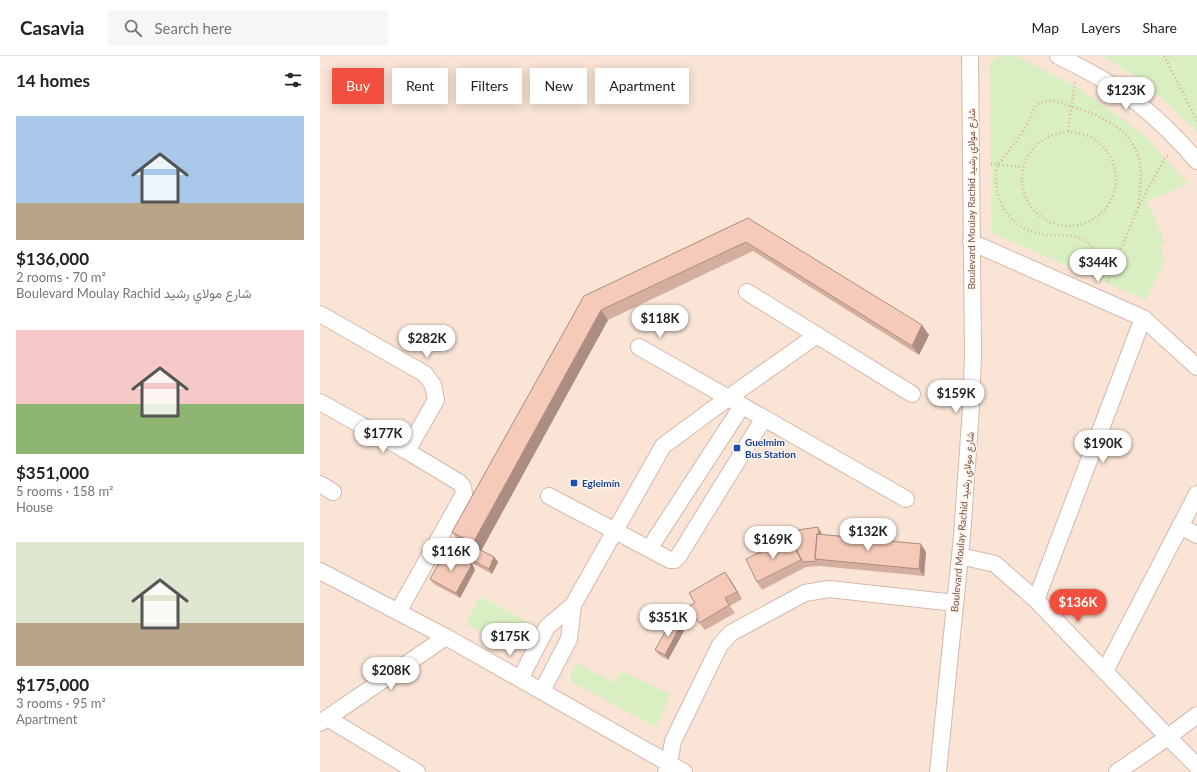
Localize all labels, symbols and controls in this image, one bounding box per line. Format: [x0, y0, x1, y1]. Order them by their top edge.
search box [108, 10, 388, 46]
text: Casavia [20, 16, 84, 39]
icon: search [122, 17, 144, 39]
text: Search here [154, 19, 232, 37]
text: Map [1031, 19, 1059, 36]
text: Layers [1081, 19, 1121, 36]
text: Share [1143, 19, 1177, 36]
chip: Buy [332, 68, 384, 104]
chip: Rent [392, 68, 448, 104]
chip: Filters [456, 68, 522, 104]
chip: New [530, 68, 587, 104]
chip: Apartment [595, 68, 689, 104]
icon: filters [282, 69, 304, 91]
text: 14 homes [16, 70, 90, 91]
pin: $123K [1098, 77, 1154, 111]
text: $123K [1106, 82, 1146, 98]
street label: Boulevard Moulay Rachid شارع مولاي رشيد [965, 108, 980, 290]
icon: home [124, 142, 196, 214]
text: $136,000 [16, 248, 89, 269]
pin: $344K [1070, 249, 1126, 283]
text: $344K [1078, 254, 1118, 270]
text: 2 rooms · 70 m² [16, 269, 106, 285]
text: Boulevard Moulay Rachid شارع مولاي رشيد [16, 285, 252, 301]
pin: $118K [632, 305, 688, 339]
text: $118K [640, 310, 680, 326]
pin: $282K [399, 325, 455, 359]
text: $282K [407, 330, 447, 346]
icon: home [124, 356, 196, 428]
pin: $159K [928, 380, 984, 414]
text: $159K [936, 385, 976, 401]
pin: $177K [355, 420, 411, 454]
text: $177K [363, 425, 403, 441]
pin: $190K [1075, 430, 1131, 464]
street label: Boulevard Moulay Rachid شارع مولاي رشيد [948, 431, 979, 613]
text: $190K [1083, 435, 1123, 451]
place label: Guelmim Bus Station [745, 436, 796, 460]
marker: Guelmim Bus Station [732, 443, 742, 453]
text: $351,000 [16, 462, 89, 483]
place label: Egleimín [582, 477, 620, 489]
marker: Egleimín [569, 478, 579, 488]
text: 5 rooms · 158 m² [16, 483, 113, 499]
text: House [16, 499, 53, 515]
pin: $132K [840, 518, 896, 552]
text: $132K [848, 523, 888, 539]
pin: $169K [745, 526, 801, 560]
text: $169K [753, 531, 793, 547]
pin: $116K [423, 538, 479, 572]
text: $116K [431, 543, 471, 559]
icon: home [124, 568, 196, 640]
pin: $136K [1050, 589, 1106, 623]
text: $136K [1058, 594, 1098, 610]
pin: $351K [640, 604, 696, 638]
text: $351K [648, 609, 688, 625]
pin: $175K [482, 623, 538, 657]
text: $175K [490, 628, 530, 644]
pin: $208K [363, 657, 419, 691]
text: $208K [371, 662, 411, 678]
text: $175,000 [16, 674, 89, 695]
text: 3 rooms · 95 m² [16, 695, 106, 711]
text: Apartment [16, 711, 77, 727]

